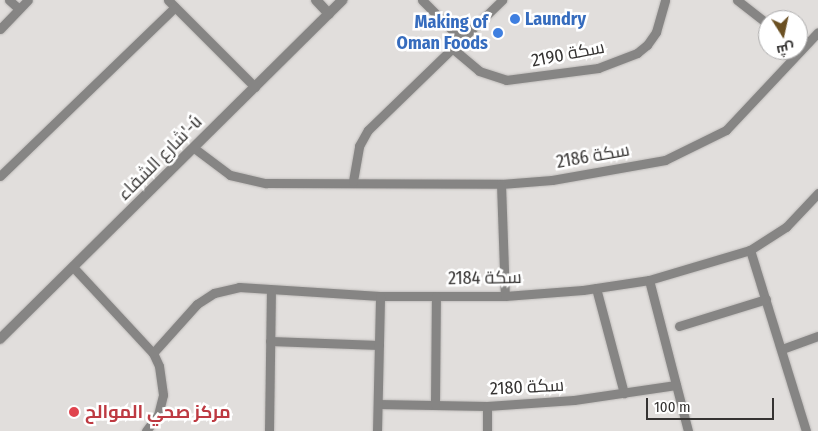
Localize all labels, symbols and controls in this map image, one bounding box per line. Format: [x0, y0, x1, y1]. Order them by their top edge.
place label: Laundry [525, 8, 586, 30]
north arrow [758, 10, 808, 60]
place label: Making of Oman Foods [397, 12, 488, 54]
marker: Laundry [509, 13, 521, 25]
marker: Making of Oman Foods [492, 27, 504, 39]
street label: سكة 2190 [530, 36, 606, 72]
text: ش [775, 39, 796, 59]
street label: شارع الشفاء'-ú [113, 111, 207, 205]
street label: سكة 2186 [555, 139, 631, 173]
street label: سكة 2184 [448, 267, 522, 289]
street label: سكة 2180 [489, 374, 565, 400]
scale bar [648, 388, 776, 420]
text: 100 m [654, 398, 691, 416]
place label: مركز صحي الموالح [85, 401, 231, 423]
marker: مركز صحي الموالح [67, 405, 81, 419]

